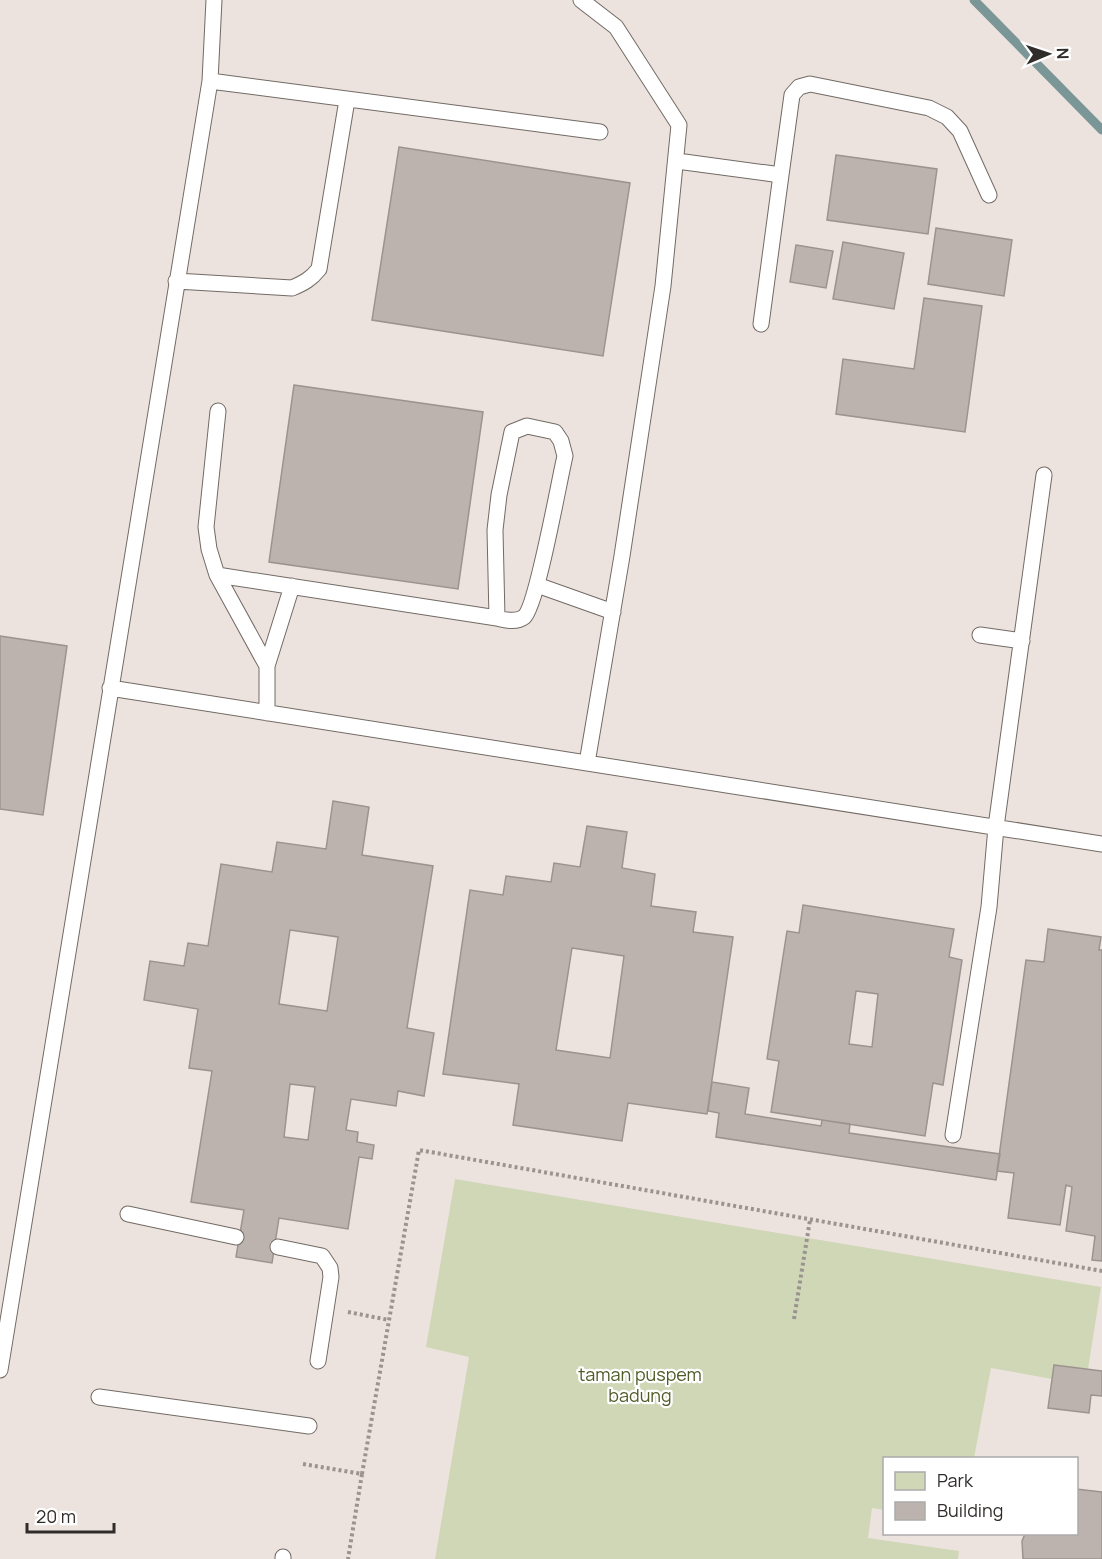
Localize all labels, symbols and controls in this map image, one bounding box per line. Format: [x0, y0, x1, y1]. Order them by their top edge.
north arrow [1018, 24, 1078, 84]
text: N [1052, 47, 1074, 60]
park label: taman puspem badung [578, 1362, 702, 1407]
legend [883, 1457, 1078, 1535]
text: Park [937, 1468, 974, 1492]
scale bar [27, 1496, 114, 1534]
text: Building [937, 1498, 1003, 1522]
text: 20 m [36, 1504, 76, 1528]

